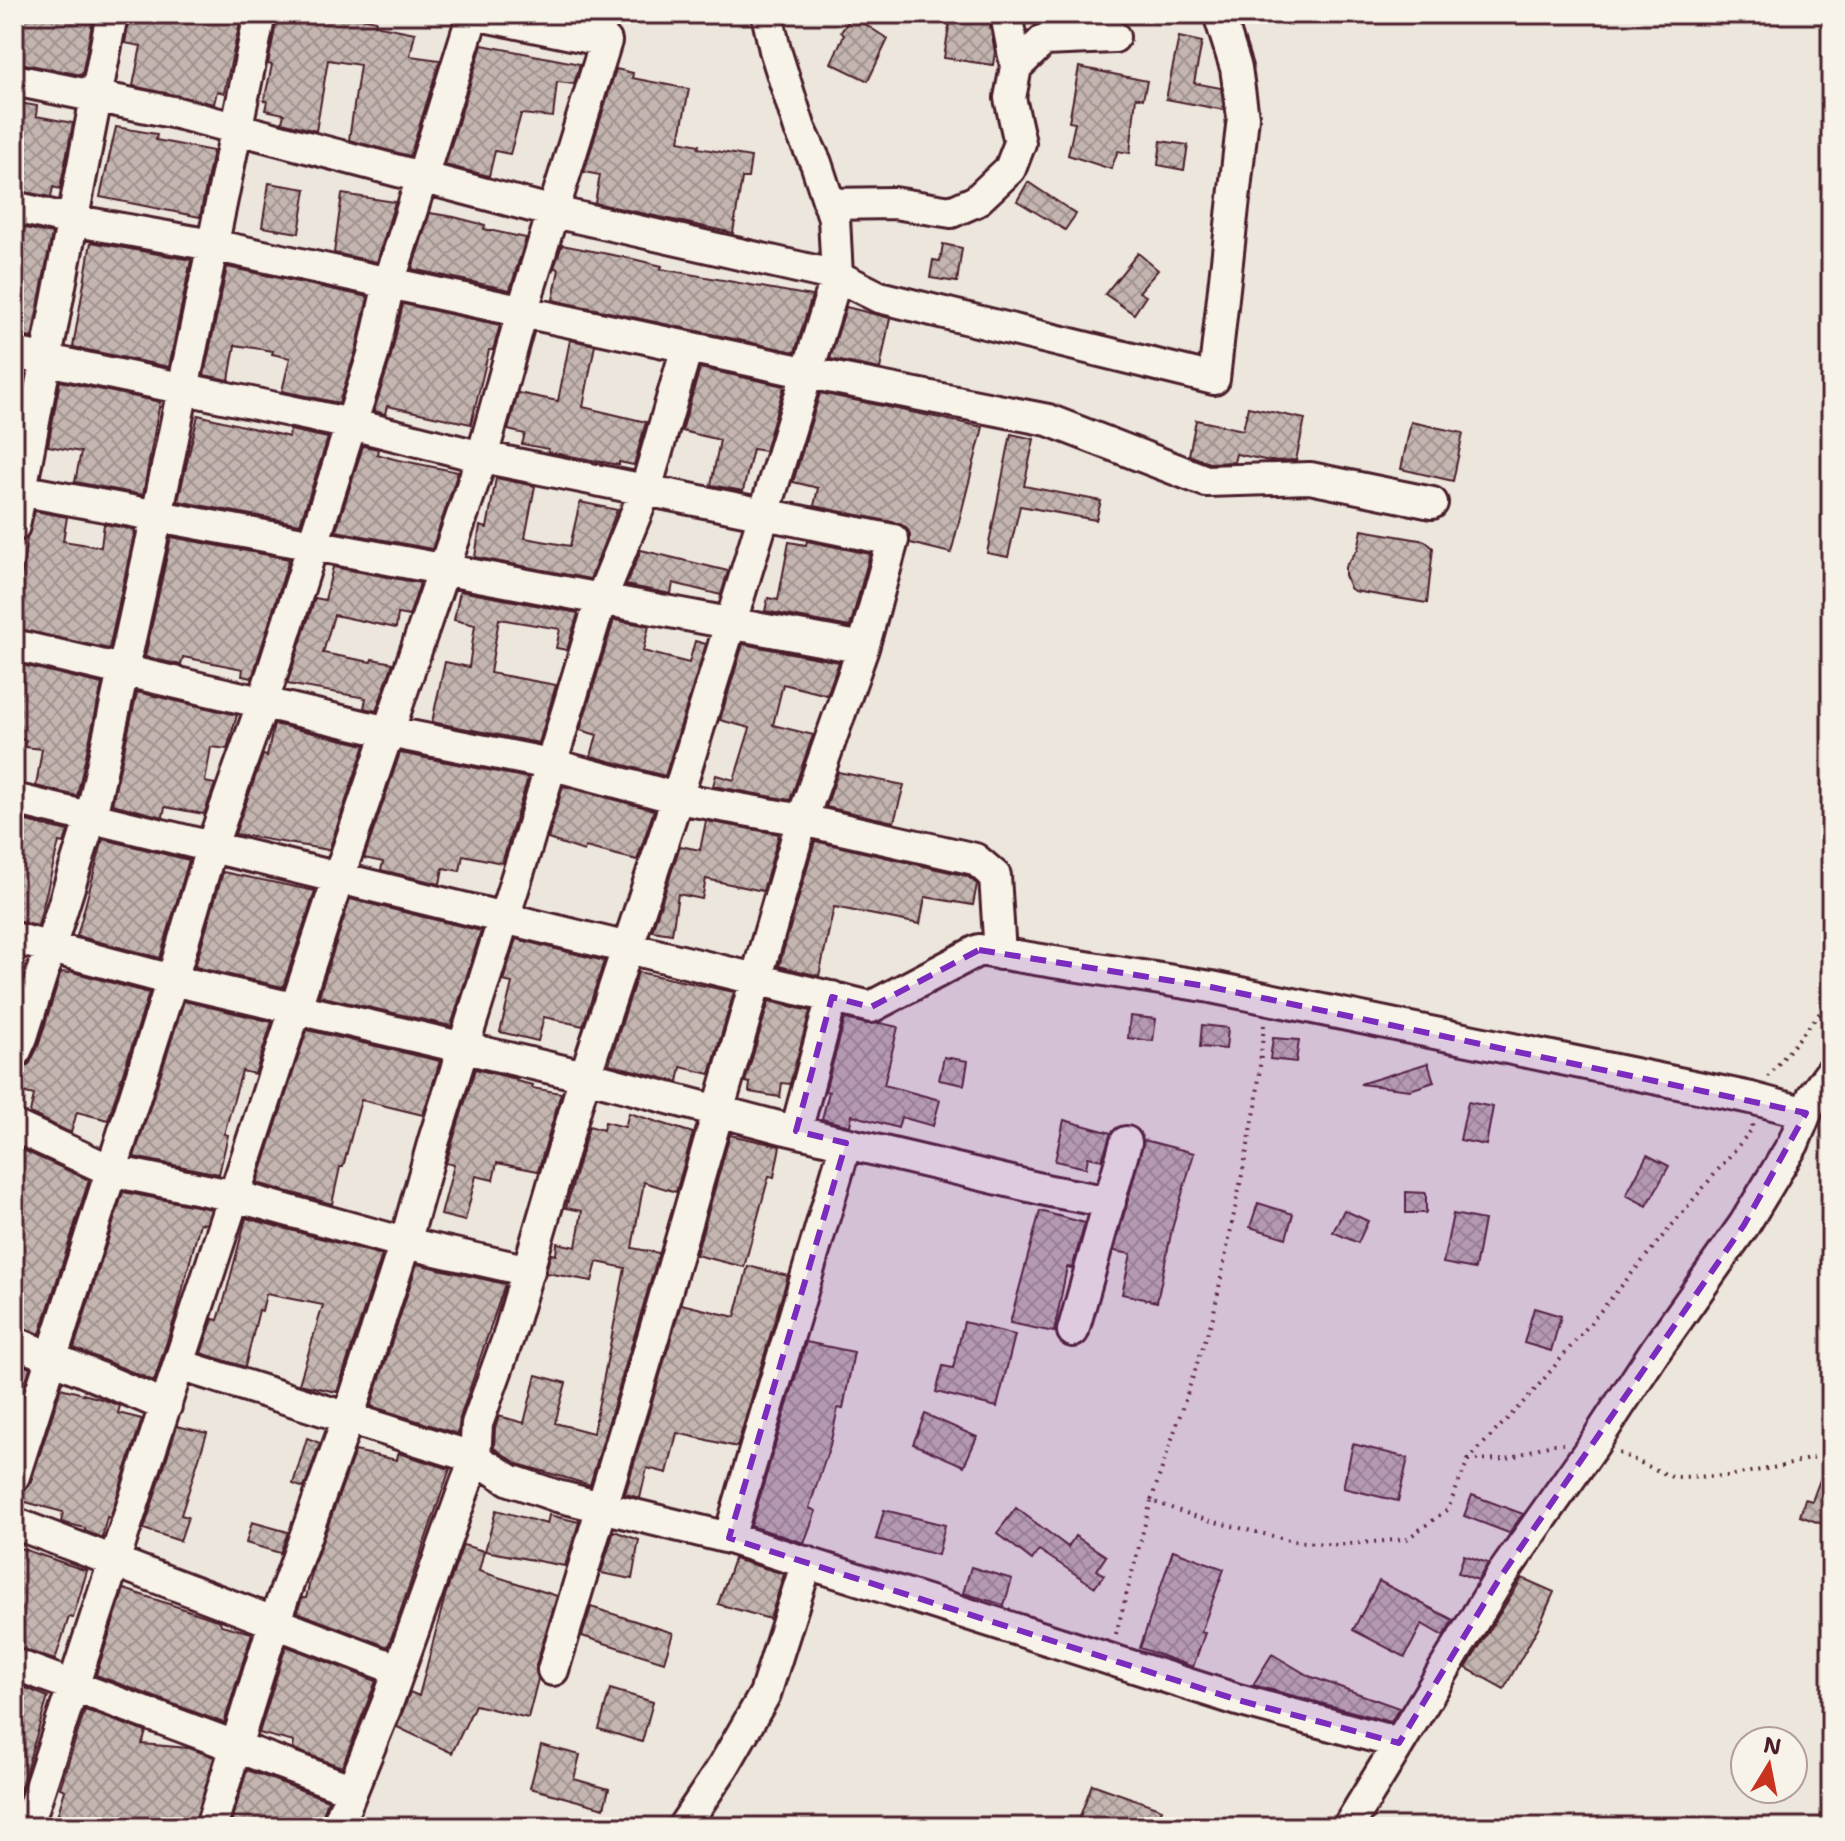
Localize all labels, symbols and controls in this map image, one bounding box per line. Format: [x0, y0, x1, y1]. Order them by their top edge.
north arrow [1729, 1725, 1809, 1805]
text: N [1761, 1730, 1783, 1762]

